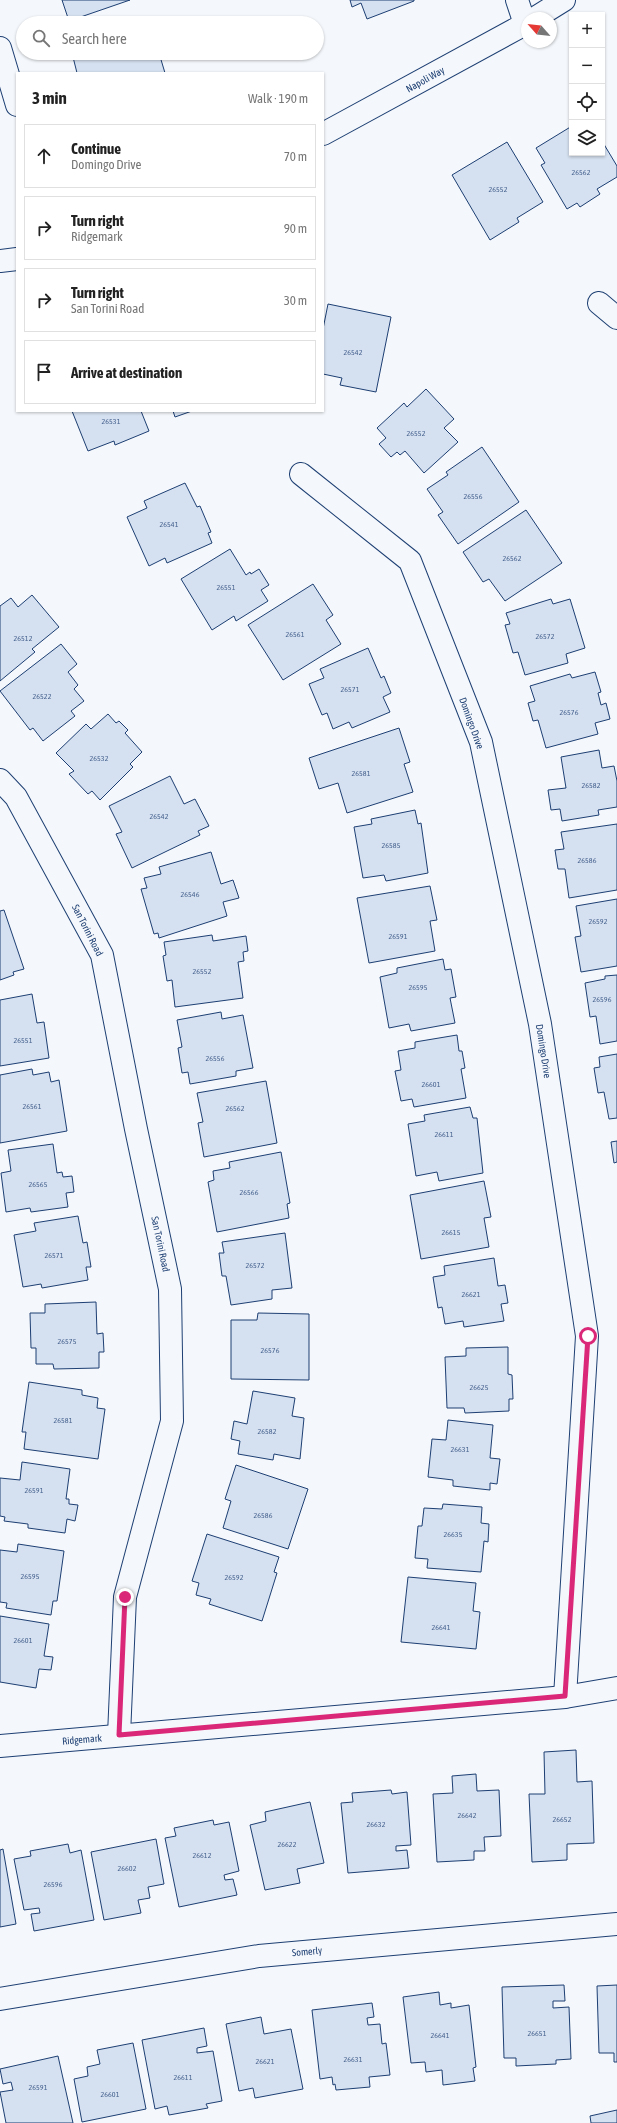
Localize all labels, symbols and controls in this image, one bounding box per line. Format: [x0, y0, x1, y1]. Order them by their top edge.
north arrow [521, 12, 557, 48]
map controls [569, 12, 605, 156]
button: + [569, 12, 605, 48]
search box [16, 16, 324, 60]
icon: search [30, 27, 52, 49]
text: Search here [62, 30, 127, 47]
button: − [569, 48, 605, 84]
street label: Napoli Way [404, 64, 446, 94]
button: locate [569, 84, 605, 120]
text: 3 min [32, 88, 67, 108]
text: Walk · 190 m [248, 91, 308, 106]
button: layers [569, 120, 605, 156]
text: Continue [71, 140, 121, 157]
icon: ahead [33, 145, 55, 167]
text: 70 m [284, 149, 307, 164]
text: Domingo Drive [71, 157, 142, 172]
house number: 26562 [572, 168, 591, 177]
house number: 26552 [489, 185, 508, 194]
text: Turn right [71, 212, 124, 229]
icon: right [33, 217, 55, 239]
text: 90 m [284, 221, 307, 236]
text: Ridgemark [71, 229, 123, 244]
text: Turn right [71, 284, 124, 301]
icon: right [33, 289, 55, 311]
text: 30 m [284, 293, 307, 308]
text: San Torini Road [71, 301, 144, 316]
house number: 26542 [344, 348, 363, 357]
icon: arrive [33, 361, 55, 383]
text: Arrive at destination [71, 364, 182, 381]
house number: 26531 [102, 417, 121, 426]
house number: 26552 [407, 429, 426, 438]
house number: 26556 [464, 492, 483, 501]
house number: 26541 [160, 520, 179, 529]
house number: 26562 [503, 554, 522, 563]
house number: 26551 [217, 583, 236, 592]
house number: 26561 [286, 630, 305, 639]
house number: 26572 [536, 632, 555, 641]
house number: 26512 [14, 634, 33, 643]
house number: 26571 [341, 685, 360, 694]
house number: 26522 [33, 692, 52, 701]
street label: Domingo Drive [457, 696, 486, 751]
house number: 26576 [560, 708, 579, 717]
house number: 26532 [90, 754, 109, 763]
house number: 26581 [352, 769, 371, 778]
house number: 26582 [582, 781, 601, 790]
house number: 26542 [150, 812, 169, 821]
house number: 26585 [382, 841, 401, 850]
house number: 26586 [578, 856, 597, 865]
house number: 26546 [181, 890, 200, 899]
street label: San Torini Road [70, 903, 105, 958]
house number: 26592 [589, 917, 608, 926]
house number: 26591 [389, 932, 408, 941]
house number: 26552 [193, 967, 212, 976]
house number: 26595 [409, 983, 428, 992]
house number: 26596 [593, 995, 612, 1004]
street label: Domingo Drive [534, 1023, 553, 1079]
house number: 26551 [14, 1036, 33, 1045]
house number: 26556 [206, 1054, 225, 1063]
house number: 26601 [422, 1080, 441, 1089]
house number: 26561 [23, 1102, 42, 1111]
house number: 26562 [226, 1104, 245, 1113]
house number: 26611 [435, 1130, 454, 1139]
house number: 26565 [29, 1180, 48, 1189]
house number: 26566 [240, 1188, 259, 1197]
street label: San Torini Road [149, 1215, 172, 1273]
house number: 26615 [442, 1228, 461, 1237]
house number: 26571 [45, 1251, 64, 1260]
house number: 26572 [246, 1261, 265, 1270]
house number: 26621 [462, 1290, 481, 1299]
route start [579, 1327, 597, 1345]
house number: 26575 [58, 1337, 77, 1346]
house number: 26576 [261, 1346, 280, 1355]
house number: 26625 [470, 1383, 489, 1392]
house number: 26581 [54, 1416, 73, 1425]
house number: 26582 [258, 1427, 277, 1436]
house number: 26631 [451, 1445, 470, 1454]
house number: 26591 [25, 1486, 44, 1495]
house number: 26586 [254, 1511, 273, 1520]
house number: 26635 [444, 1530, 463, 1539]
house number: 26595 [21, 1572, 40, 1581]
house number: 26592 [225, 1573, 244, 1582]
route end [116, 1588, 134, 1606]
house number: 26641 [432, 1623, 451, 1632]
house number: 26601 [14, 1636, 33, 1645]
street label: Ridgemark [62, 1732, 103, 1747]
house number: 26642 [458, 1811, 477, 1820]
house number: 26652 [553, 1815, 572, 1824]
house number: 26632 [367, 1820, 386, 1829]
house number: 26622 [278, 1840, 297, 1849]
house number: 26612 [193, 1851, 212, 1860]
house number: 26602 [118, 1864, 137, 1873]
house number: 26596 [44, 1880, 63, 1889]
street label: Somerly [291, 1945, 323, 1958]
house number: 26651 [528, 2029, 547, 2038]
house number: 26641 [431, 2031, 450, 2040]
house number: 26631 [344, 2055, 363, 2064]
house number: 26621 [256, 2057, 275, 2066]
house number: 26611 [174, 2073, 193, 2082]
house number: 26591 [29, 2083, 48, 2092]
house number: 26601 [101, 2090, 120, 2099]

